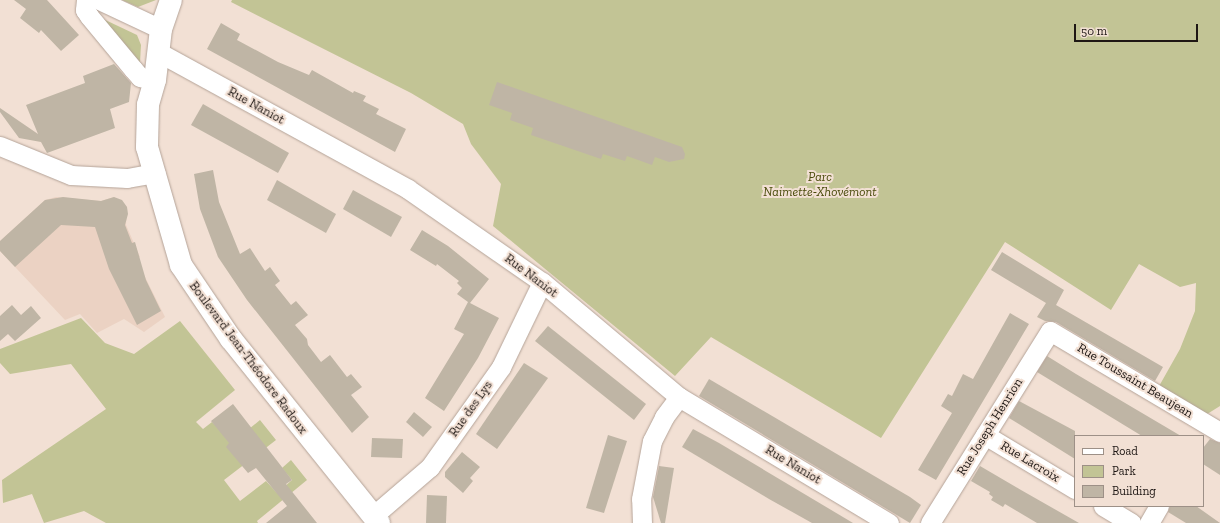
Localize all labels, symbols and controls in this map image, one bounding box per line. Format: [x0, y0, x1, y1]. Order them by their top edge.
scale bar [1076, 16, 1200, 42]
text: 50 m [1081, 24, 1107, 38]
street label: Rue Naniot [225, 84, 287, 128]
park label: Parc Naimette-Xhovémont [763, 170, 877, 201]
street label: Rue Naniot [501, 251, 561, 301]
street label: Boulevard Jean-Théodore Radoux [186, 279, 310, 437]
street label: Rue Toussaint Beaujean [1074, 340, 1196, 422]
street label: Rue Joseph Henrion [954, 375, 1026, 479]
street label: Rue des Lys [446, 378, 496, 440]
legend [1074, 435, 1204, 507]
street label: Rue Lacroix [998, 438, 1062, 486]
street label: Rue Naniot [762, 442, 824, 488]
text: Road [1112, 444, 1138, 458]
text: Park [1112, 464, 1136, 478]
text: Building [1112, 484, 1156, 498]

